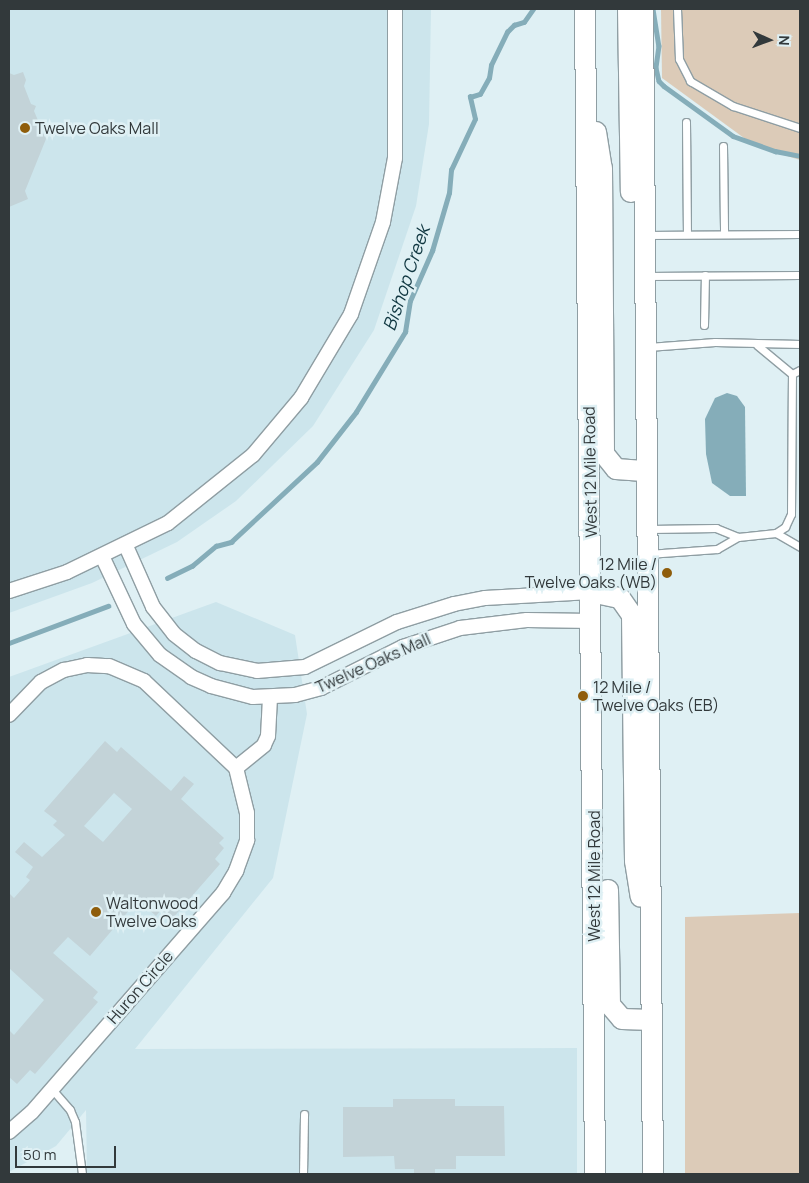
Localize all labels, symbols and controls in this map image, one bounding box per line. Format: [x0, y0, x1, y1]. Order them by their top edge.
north arrow [744, 15, 794, 65]
text: N [775, 35, 794, 46]
place label: Twelve Oaks Mall [35, 118, 159, 138]
marker: Twelve Oaks Mall [19, 122, 31, 134]
water label: Bishop Creek [378, 223, 434, 333]
street label: West 12 Mile Road [579, 406, 601, 538]
place label: 12 Mile / Twelve Oaks (WB) [525, 554, 657, 592]
marker: 12 Mile / Twelve Oaks (WB) [661, 567, 673, 579]
street label: Twelve Oaks Mall [313, 629, 433, 697]
place label: 12 Mile / Twelve Oaks (EB) [593, 677, 719, 715]
marker: 12 Mile / Twelve Oaks (EB) [577, 690, 589, 702]
street label: West 12 Mile Road [584, 810, 604, 942]
place label: Waltonwood Twelve Oaks [106, 893, 198, 931]
marker: Waltonwood Twelve Oaks [90, 906, 102, 918]
street label: Huron Circle [103, 946, 177, 1028]
scale bar [18, 1136, 119, 1168]
text: 50 m [23, 1144, 57, 1165]

